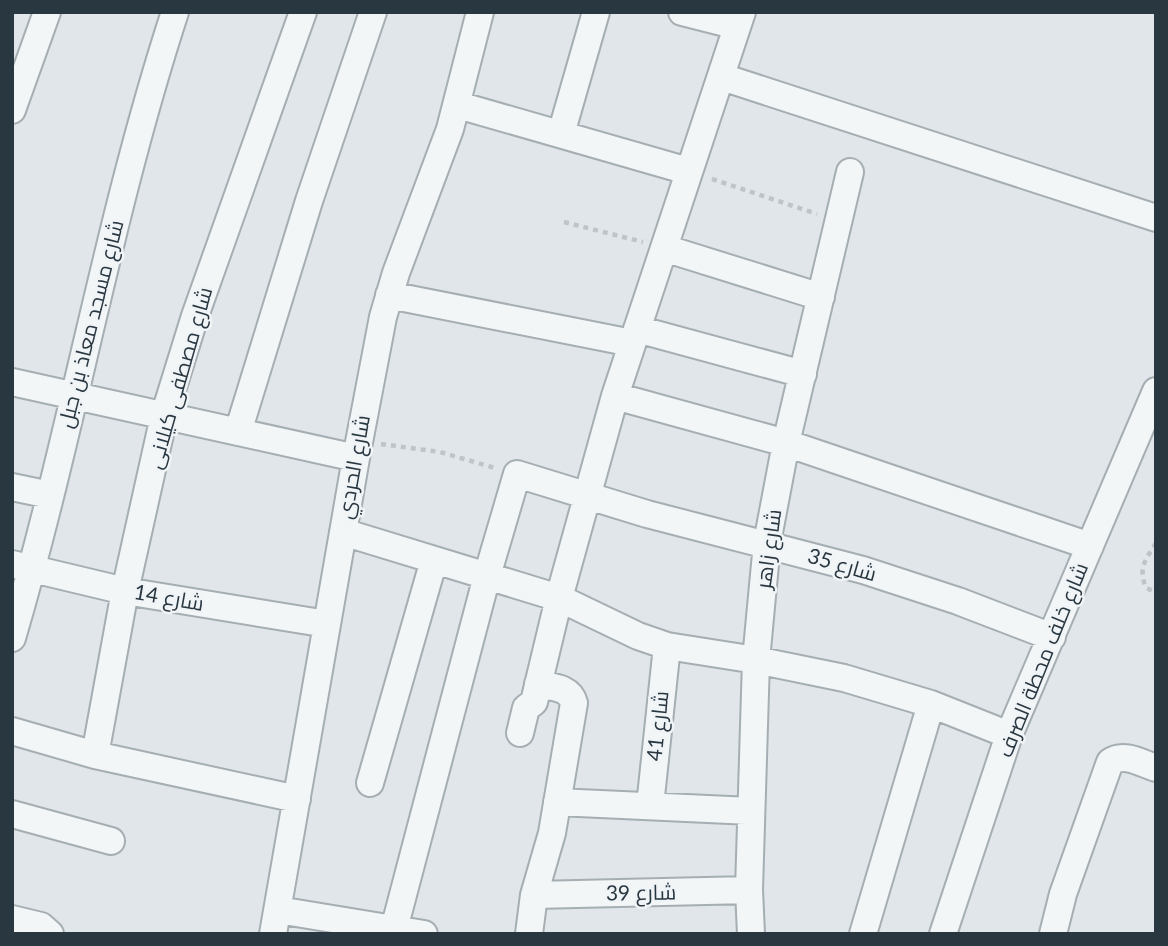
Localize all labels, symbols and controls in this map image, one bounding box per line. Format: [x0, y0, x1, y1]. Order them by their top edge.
street label: شارع مسجد معاذ بن جبل [52, 217, 130, 431]
street label: شارع مصطفى كيلانى [141, 284, 219, 472]
street label: شارع الحردي [331, 413, 379, 522]
street label: شارع زاهر [749, 507, 788, 592]
street label: شارع 35 [804, 542, 880, 588]
street label: شارع خلف محطة الصرف [991, 558, 1095, 762]
street label: شارع 14 [132, 578, 206, 618]
street label: شارع 41 [640, 690, 676, 762]
street label: شارع 39 [606, 878, 676, 908]

